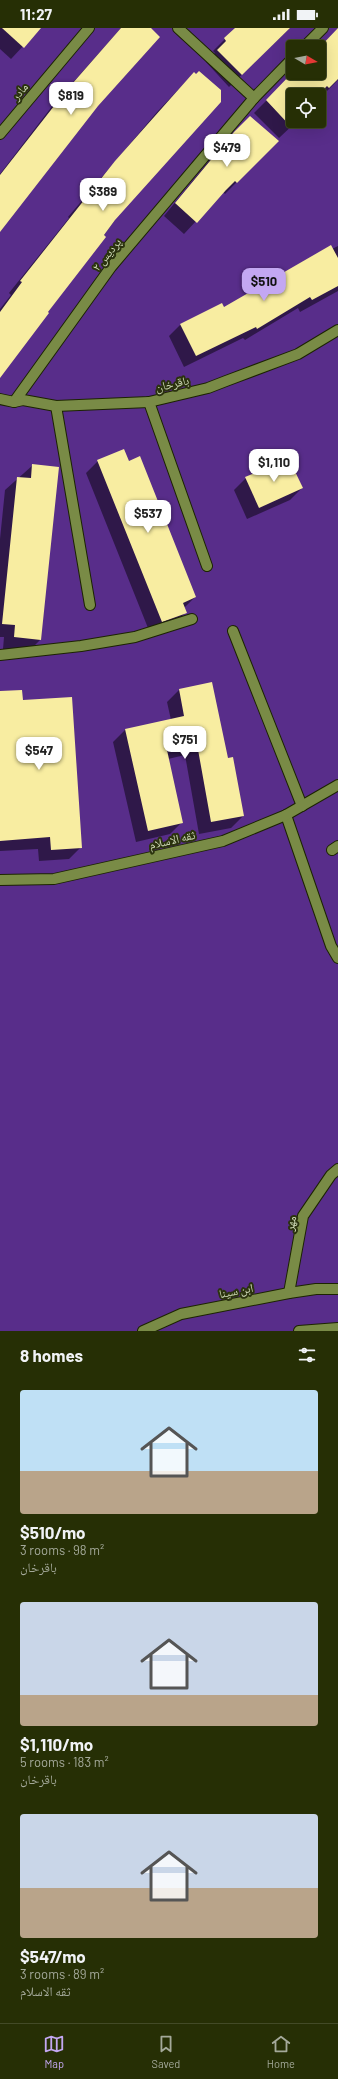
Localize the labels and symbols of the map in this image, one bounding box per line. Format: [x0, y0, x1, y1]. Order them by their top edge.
north arrow [286, 40, 326, 80]
street label: مادر [7, 80, 30, 103]
pin: $819 [47, 82, 95, 116]
pin: $479 [203, 134, 251, 168]
pin: $389 [79, 178, 127, 212]
street label: پردیس ۲ [89, 234, 125, 274]
pin: $510 [240, 268, 288, 302]
street label: باقرخان [154, 372, 190, 395]
pin: $1,110 [241, 449, 307, 483]
pin: $537 [124, 500, 172, 534]
pin: $751 [161, 726, 209, 760]
pin: $547 [15, 737, 63, 771]
street label: ثقه الاسلام [148, 827, 197, 853]
street label: مهر [281, 1214, 299, 1233]
street label: ابن سینا [218, 1280, 255, 1301]

